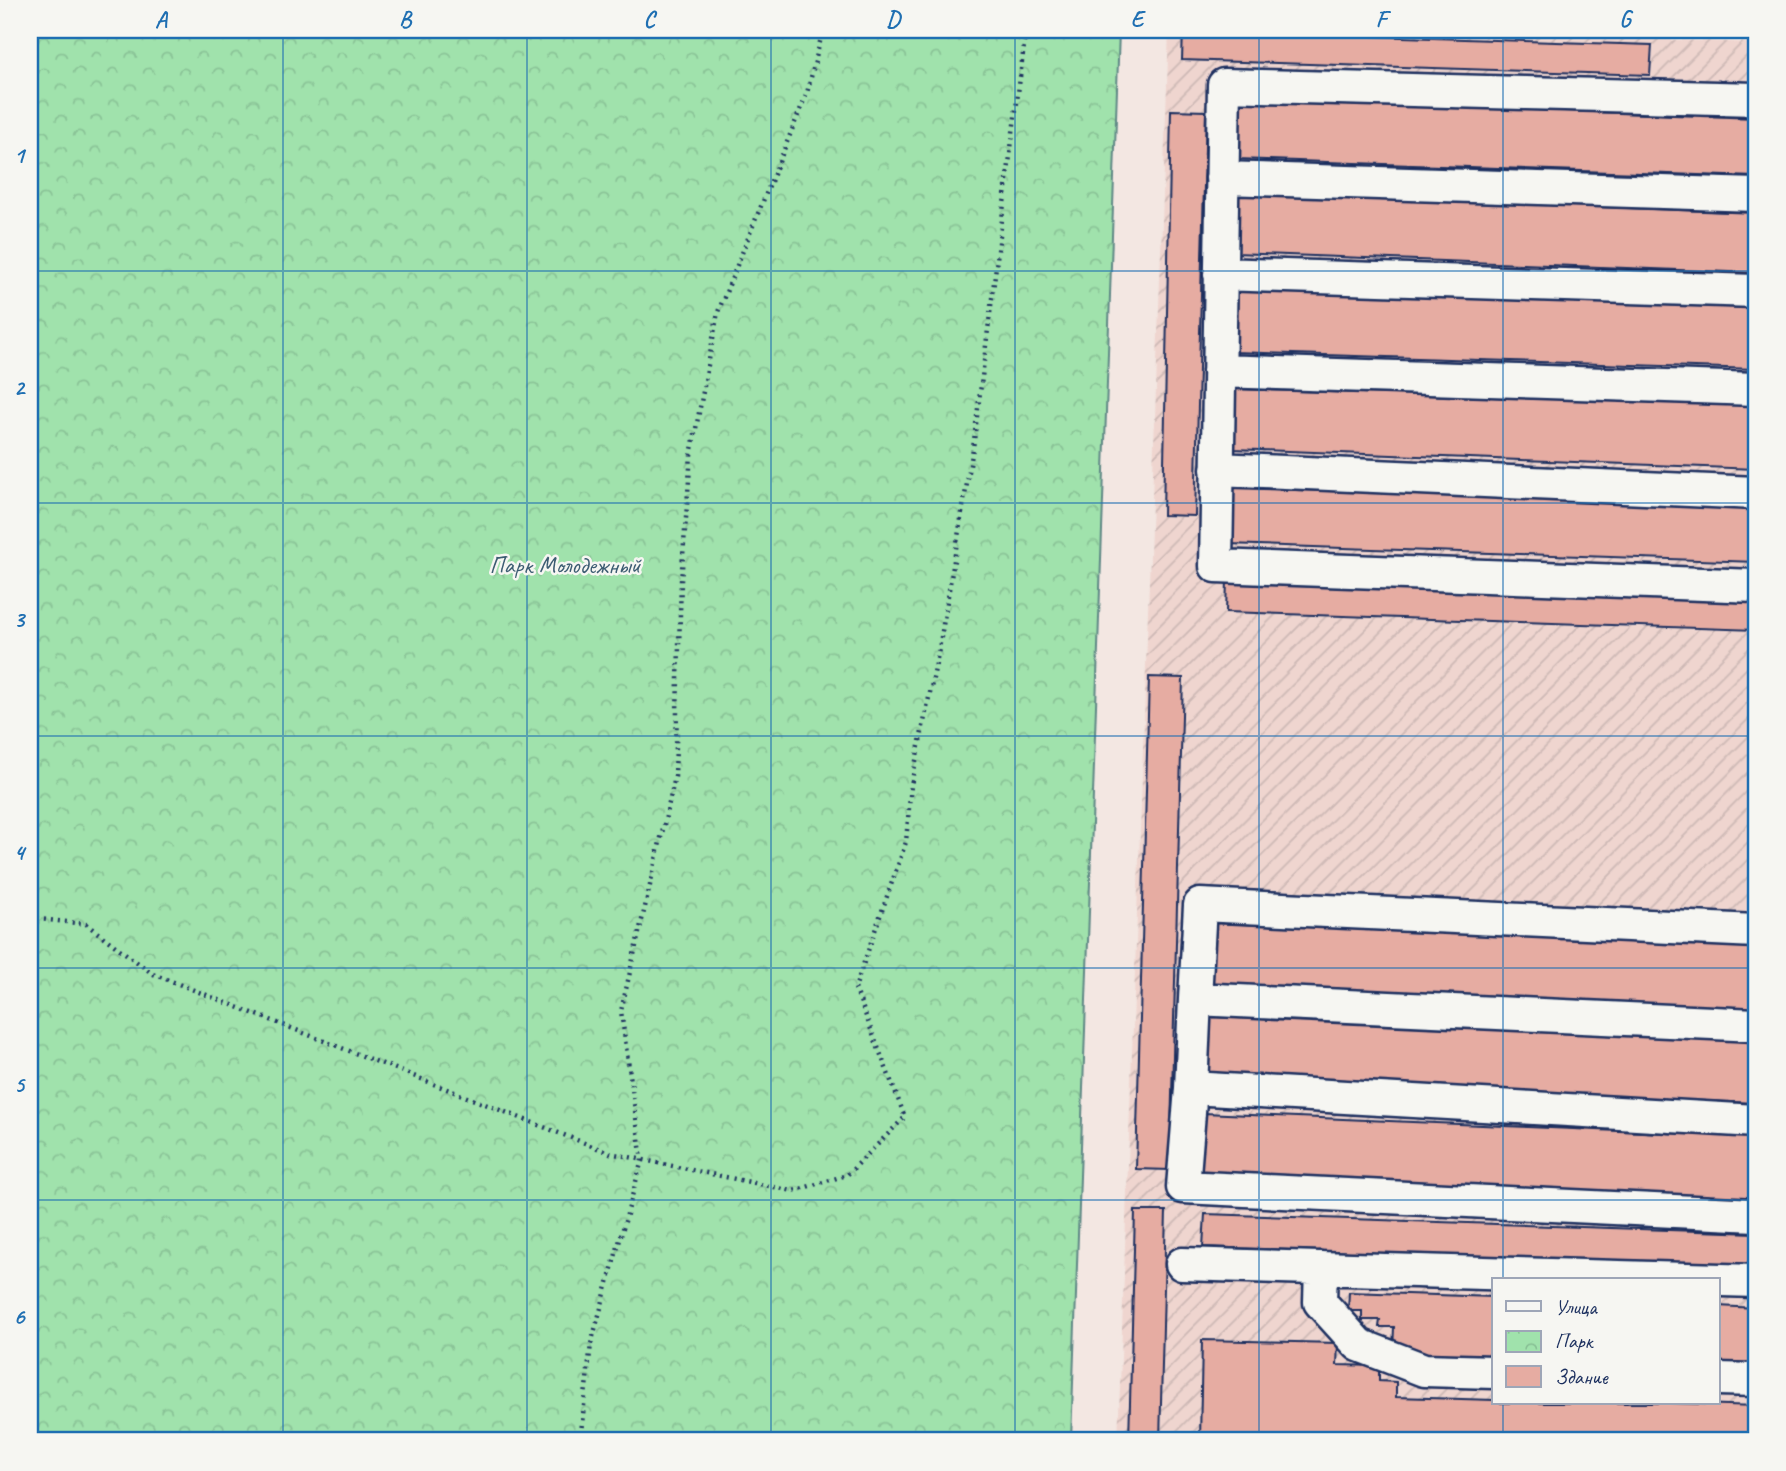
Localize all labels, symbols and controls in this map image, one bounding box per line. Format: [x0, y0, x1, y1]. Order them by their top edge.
text: A [155, 5, 169, 34]
text: B [399, 5, 413, 34]
text: C [644, 5, 658, 34]
text: D [886, 5, 902, 34]
text: E [1131, 5, 1147, 34]
text: F [1376, 5, 1392, 34]
text: G [1619, 5, 1634, 34]
text: 1 [14, 141, 27, 170]
text: 2 [14, 373, 27, 402]
park label: Парк Молодежный [489, 550, 643, 580]
text: 3 [14, 605, 27, 634]
text: 4 [14, 838, 27, 867]
text: 5 [14, 1070, 26, 1099]
legend [1492, 1278, 1720, 1404]
text: Улица [1555, 1294, 1598, 1320]
text: 6 [14, 1302, 27, 1331]
text: Парк [1555, 1328, 1595, 1354]
text: Здание [1555, 1364, 1609, 1390]

